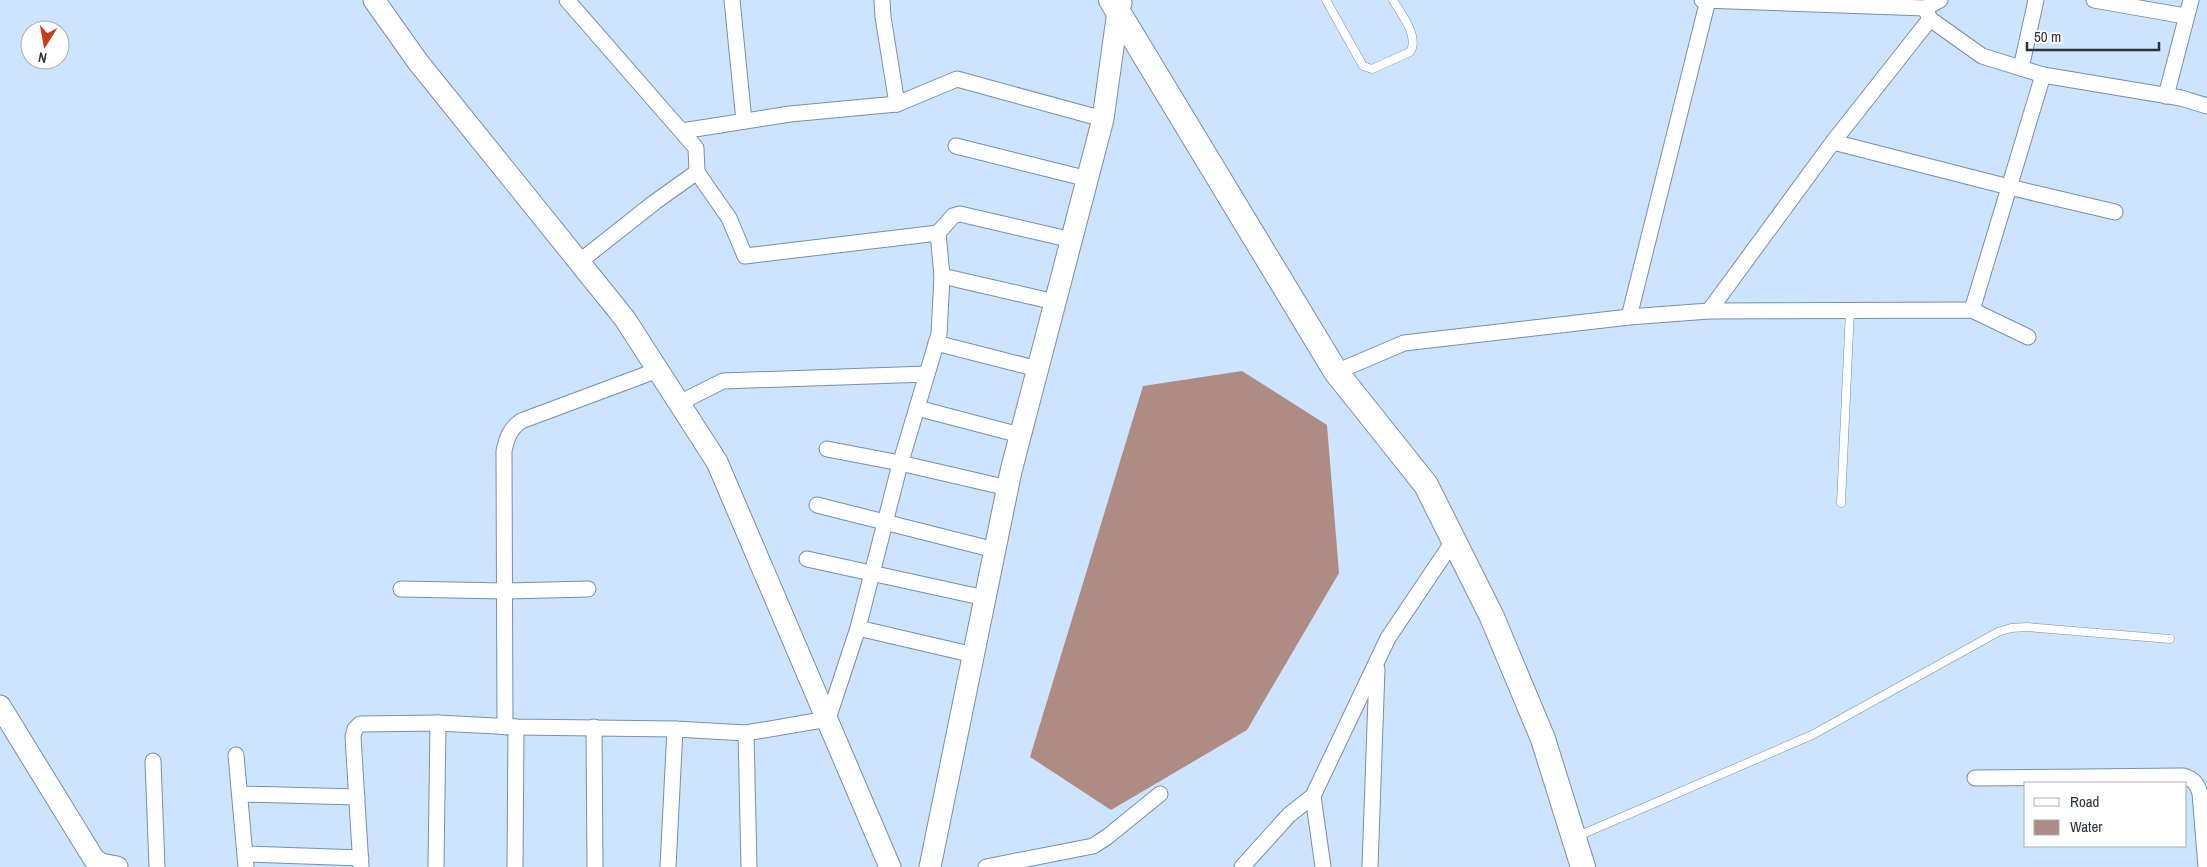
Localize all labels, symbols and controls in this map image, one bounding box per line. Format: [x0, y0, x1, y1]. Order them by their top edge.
north arrow [20, 20, 70, 70]
scale bar [2027, 20, 2160, 52]
text: 50 m [2034, 26, 2061, 47]
text: N [37, 48, 48, 67]
legend [2024, 782, 2187, 847]
text: Road [2070, 791, 2099, 812]
text: Water [2070, 816, 2102, 837]

